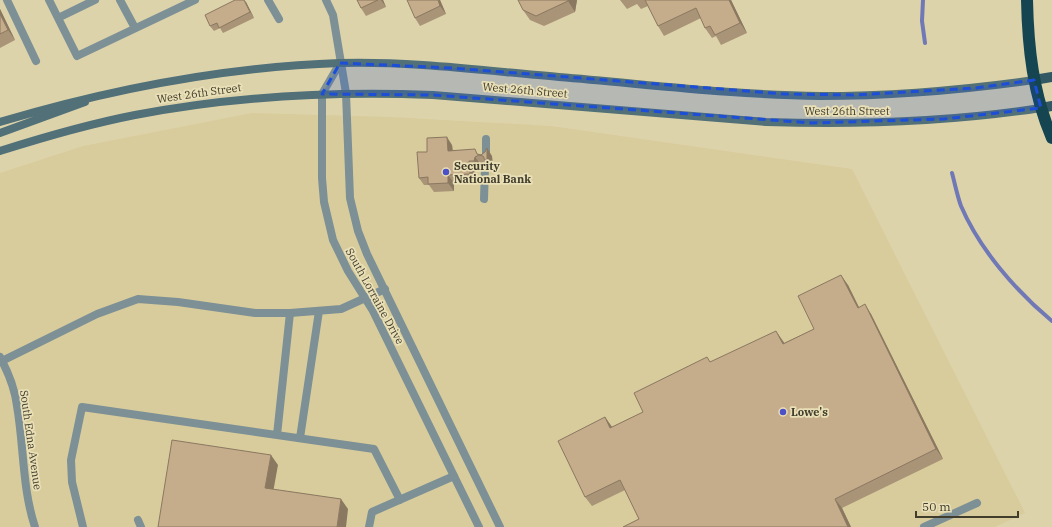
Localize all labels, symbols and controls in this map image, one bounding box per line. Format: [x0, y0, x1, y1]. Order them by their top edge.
street label: West 26th Street [482, 79, 568, 101]
street label: West 26th Street [156, 80, 242, 106]
street label: West 26th Street [804, 104, 890, 118]
place label: Security National Bank [454, 159, 531, 186]
marker: Security National Bank [441, 167, 451, 177]
street label: South Lorraine Drive [343, 245, 407, 347]
street label: South Edna Avenue [17, 389, 45, 491]
place label: Lowe's [791, 405, 828, 419]
marker: Lowe's [778, 407, 788, 417]
scale bar [916, 493, 1018, 519]
text: 50 m [922, 499, 951, 514]

